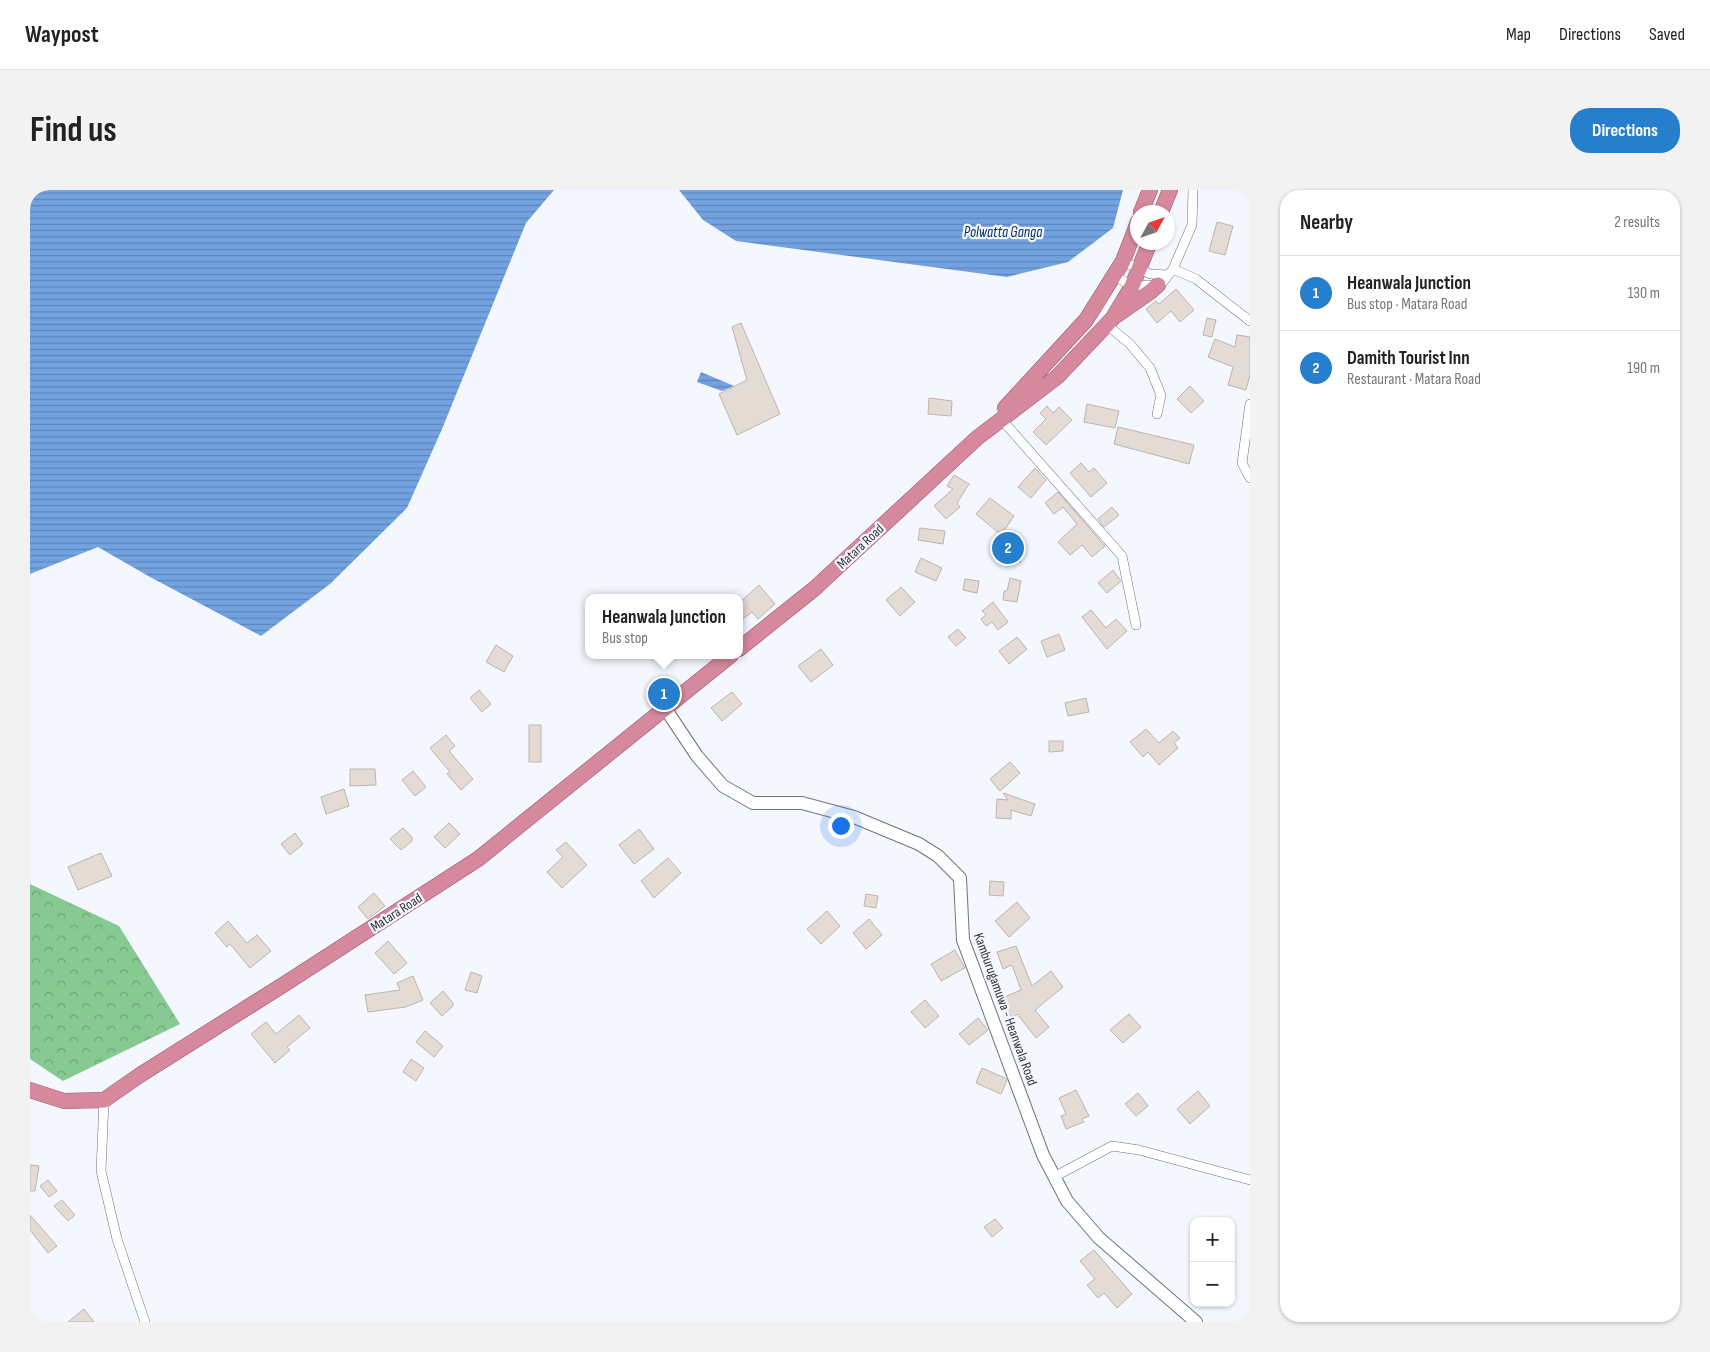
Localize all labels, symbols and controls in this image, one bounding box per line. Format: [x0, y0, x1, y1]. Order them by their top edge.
text: Waypost [25, 20, 99, 49]
text: Map [1506, 24, 1531, 45]
text: Directions [1559, 24, 1621, 45]
text: Saved [1649, 24, 1685, 45]
button: Directions [1570, 108, 1680, 153]
text: Find us [30, 109, 117, 152]
north arrow [1130, 205, 1175, 250]
text: Nearby [1300, 210, 1353, 235]
text: 2 results [1614, 213, 1660, 232]
water label: Polwatta Ganga [964, 223, 1042, 242]
text: Heanwala Junction [1347, 272, 1471, 295]
text: 1 [1313, 284, 1319, 303]
text: 130 m [1628, 284, 1660, 303]
text: Bus stop · Matara Road [1347, 295, 1467, 314]
text: Damith Tourist Inn [1347, 347, 1470, 370]
text: 2 [1312, 359, 1320, 378]
text: 190 m [1627, 359, 1660, 378]
text: Restaurant · Matara Road [1347, 370, 1481, 389]
street label: Matara Road [833, 520, 887, 572]
pin: 2 [992, 529, 1024, 567]
popup [585, 594, 743, 659]
text: Heanwala Junction [602, 606, 726, 629]
text: Bus stop [602, 629, 648, 648]
pin: 1 [648, 675, 680, 713]
your location [828, 813, 854, 839]
street label: Matara Road [367, 889, 425, 935]
street label: Kamburugamuwa - Heanwala Road [970, 931, 1041, 1088]
map controls [1190, 1217, 1235, 1307]
button: + [1190, 1217, 1235, 1262]
button: − [1190, 1262, 1235, 1307]

